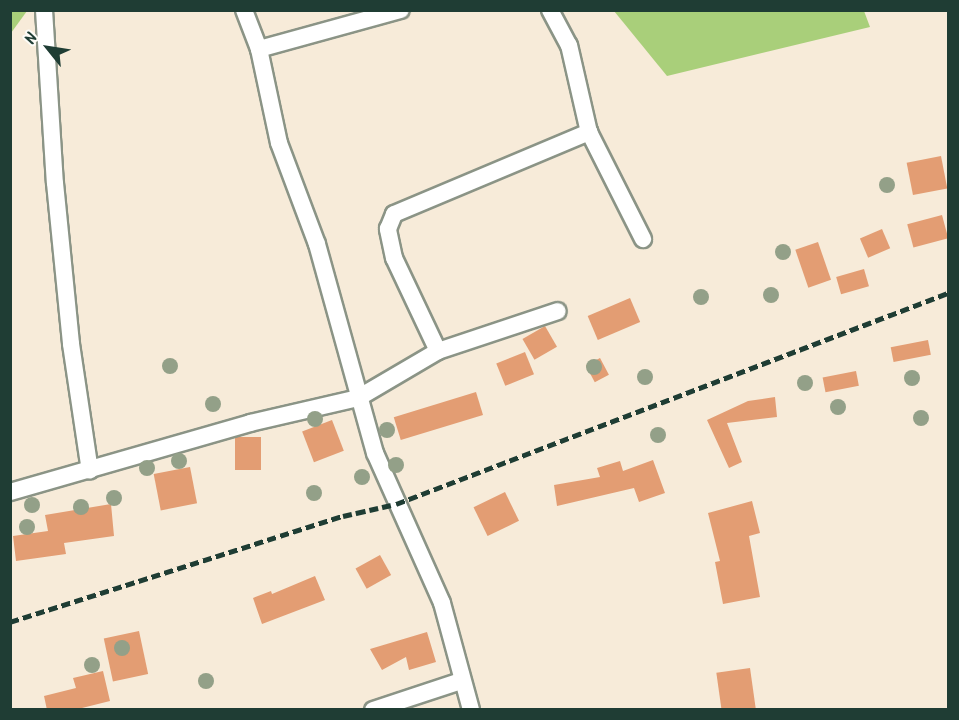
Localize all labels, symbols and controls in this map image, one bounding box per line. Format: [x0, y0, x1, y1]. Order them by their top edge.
north arrow [18, 18, 78, 78]
text: N [19, 28, 45, 49]

